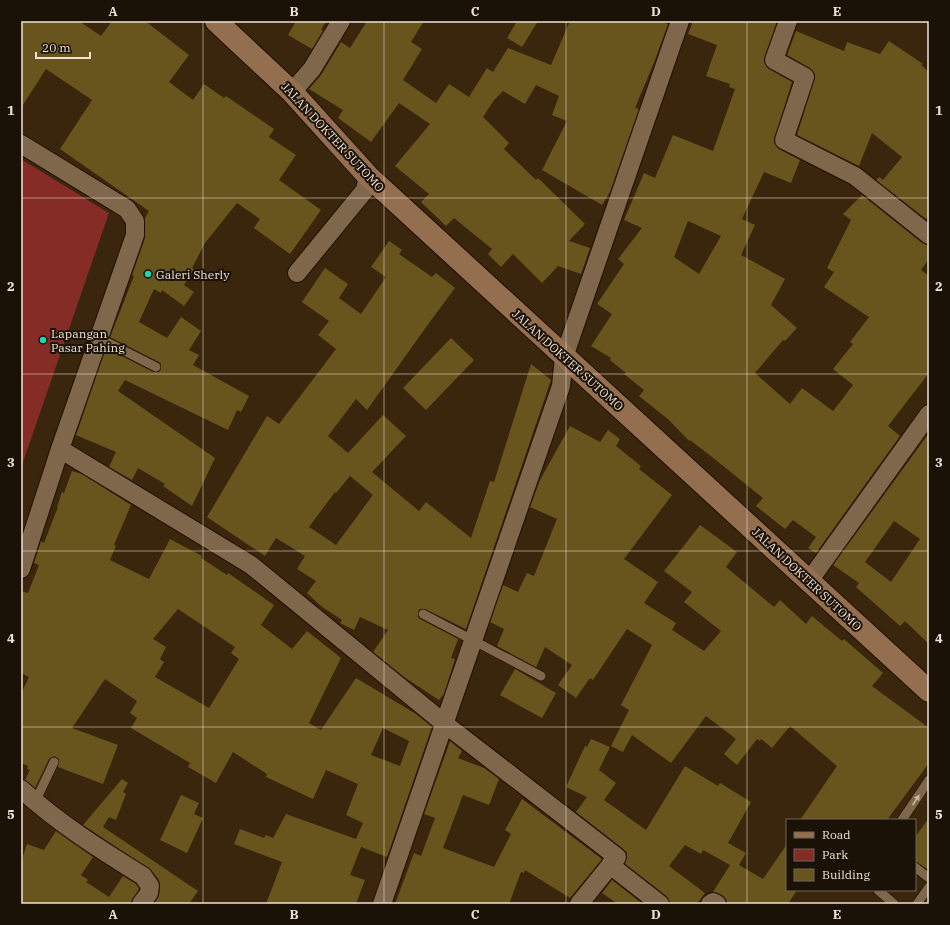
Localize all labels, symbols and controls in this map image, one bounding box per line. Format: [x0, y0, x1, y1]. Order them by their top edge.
text: A [108, 3, 118, 20]
text: B [289, 3, 299, 20]
text: C [471, 3, 480, 20]
text: D [651, 3, 661, 20]
text: E [833, 3, 841, 20]
scale bar [36, 34, 90, 60]
text: 20 m [42, 40, 71, 55]
street label: JALAN DOKTER SUTOMO [278, 79, 388, 195]
text: 1 [7, 102, 15, 119]
text: 1 [935, 102, 943, 119]
place label: Galeri Sherly [156, 267, 230, 282]
marker: Galeri Sherly [143, 269, 153, 279]
text: 2 [7, 278, 15, 295]
text: 2 [935, 278, 943, 295]
street label: JALAN DOKTER SUTOMO [509, 306, 627, 414]
place label: Lapangan Pasar Pahing [51, 326, 125, 355]
marker: Lapangan Pasar Pahing [38, 335, 48, 345]
text: 3 [7, 454, 15, 471]
text: 3 [935, 454, 943, 471]
street label: JALAN DOKTER SUTOMO [749, 524, 865, 634]
text: 4 [7, 630, 15, 647]
text: 4 [935, 630, 943, 647]
one-way arrow [912, 795, 920, 805]
text: 5 [7, 806, 15, 823]
text: 5 [935, 806, 943, 823]
legend [786, 819, 916, 891]
text: Road [822, 827, 851, 842]
text: Park [822, 847, 848, 862]
text: Building [822, 867, 870, 882]
text: A [108, 906, 118, 923]
text: B [289, 906, 299, 923]
text: C [471, 906, 480, 923]
text: D [651, 906, 661, 923]
text: E [833, 906, 841, 923]

